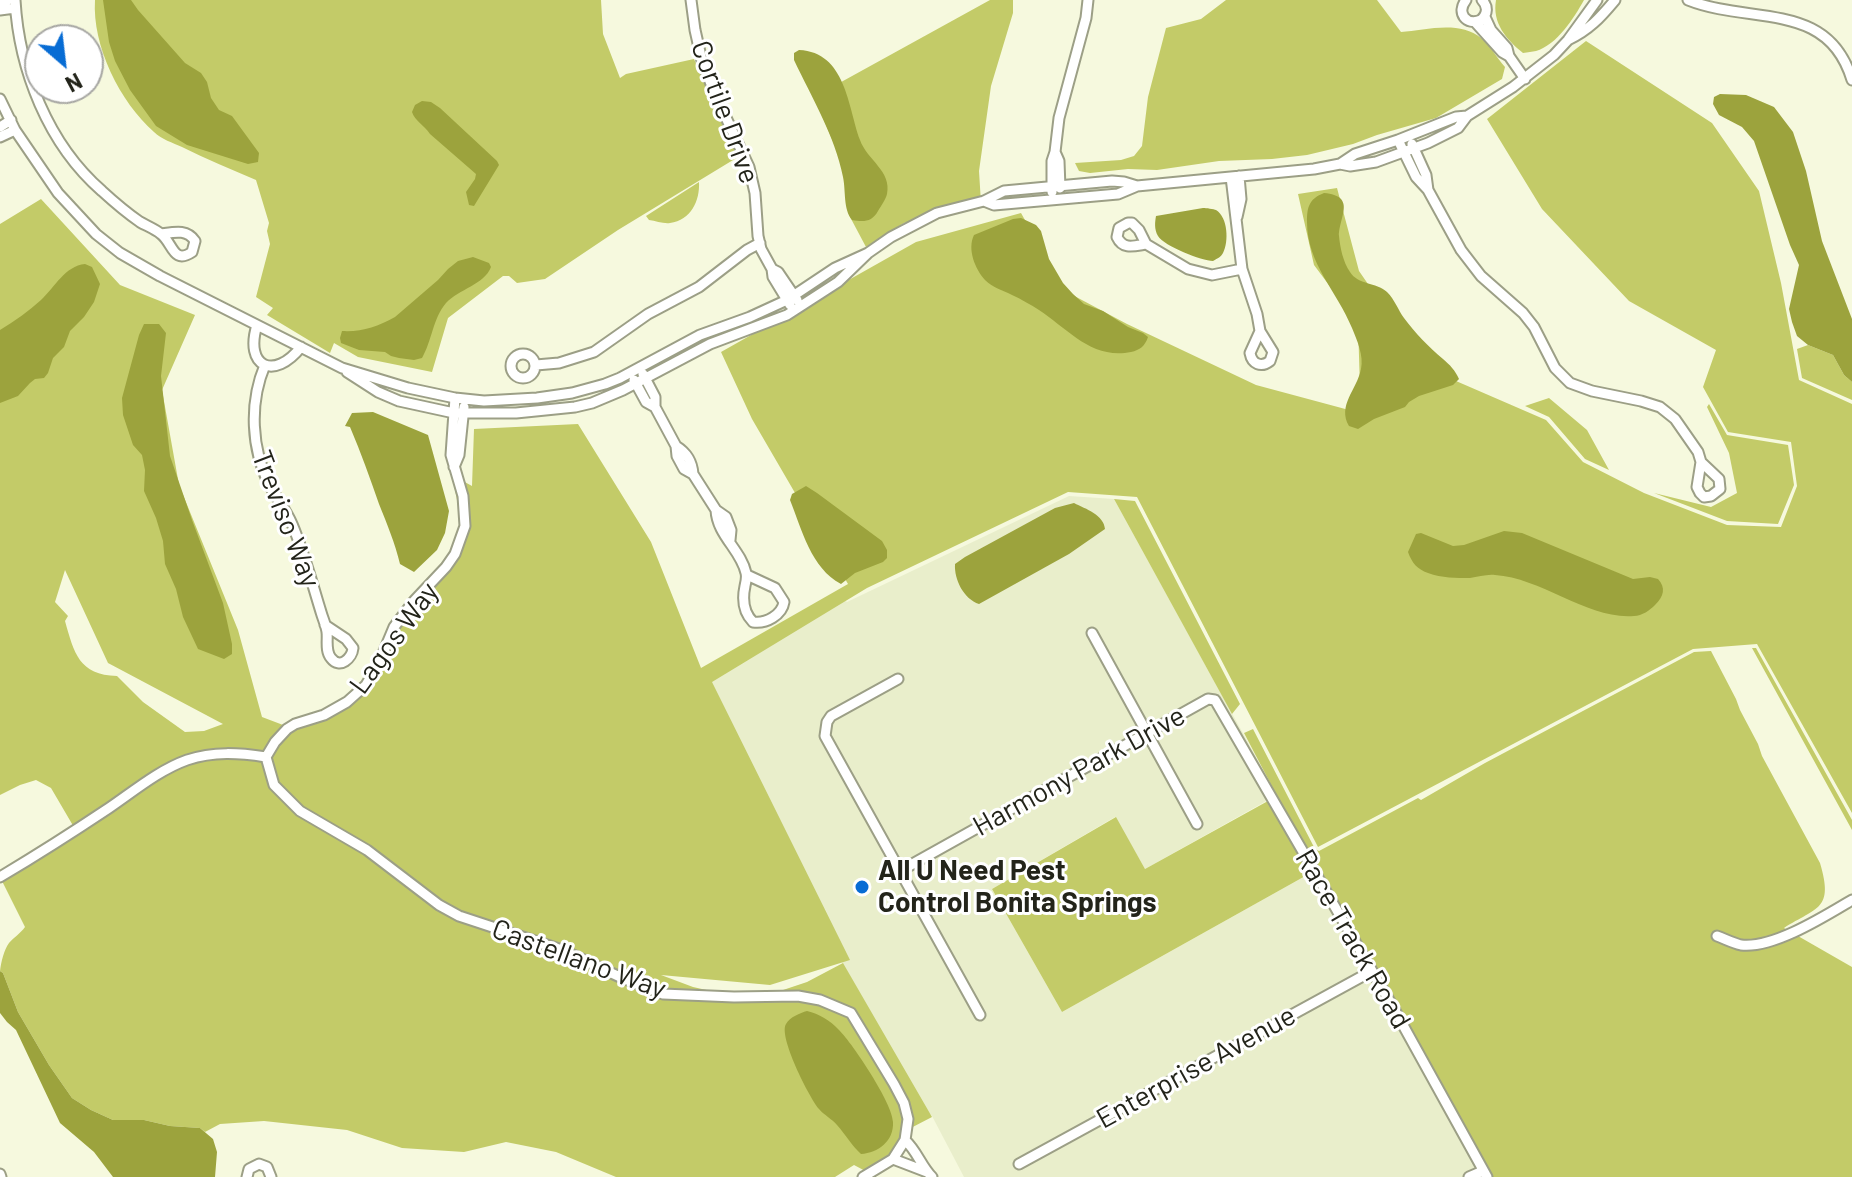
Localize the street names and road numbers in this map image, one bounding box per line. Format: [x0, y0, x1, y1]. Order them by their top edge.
street label: Cortile Drive [684, 36, 766, 188]
street label: Treviso Way [244, 446, 328, 592]
street label: Lagos Way [342, 576, 446, 700]
street label: Harmony Park Drive [967, 699, 1191, 843]
street label: Race Track Road [1288, 843, 1418, 1035]
street label: Castellano Way [488, 912, 670, 1006]
street label: Enterprise Avenue [1090, 998, 1302, 1136]

